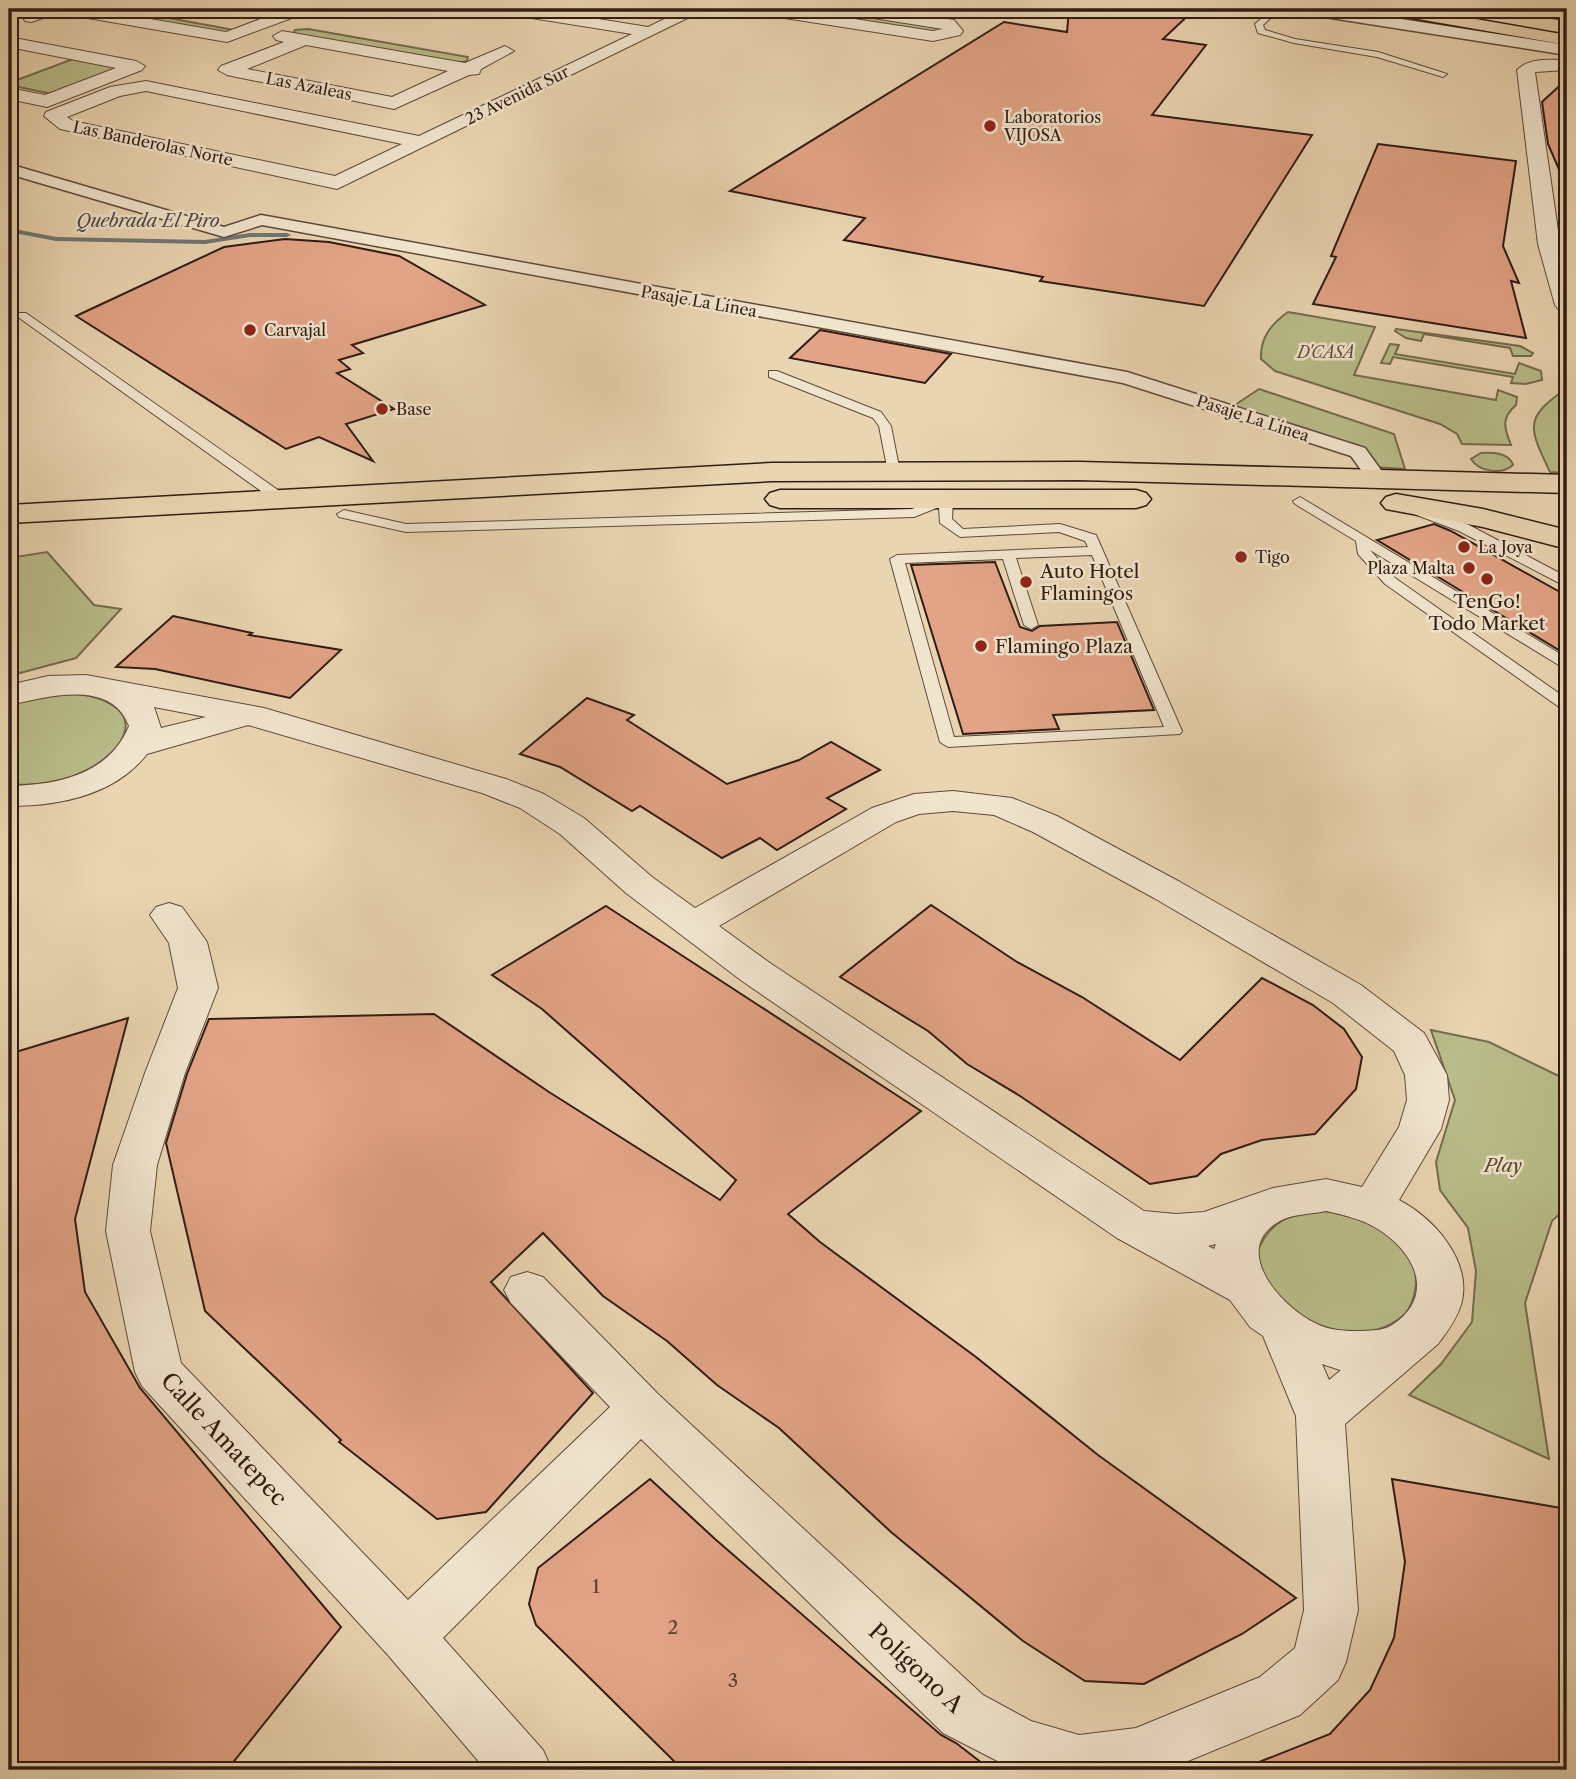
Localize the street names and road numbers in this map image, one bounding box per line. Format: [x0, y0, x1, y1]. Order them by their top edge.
street label: 23 Avenida Sur [462, 61, 572, 129]
street label: Las Azaleas [264, 68, 354, 104]
street label: Las Banderolas Norte [71, 116, 235, 170]
street label: Pasaje La Línea [639, 281, 759, 321]
street label: Pasaje La Línea [1194, 390, 1313, 446]
street label: Calle Amatepec [155, 1366, 293, 1512]
street label: Polígono A [863, 1617, 970, 1720]

